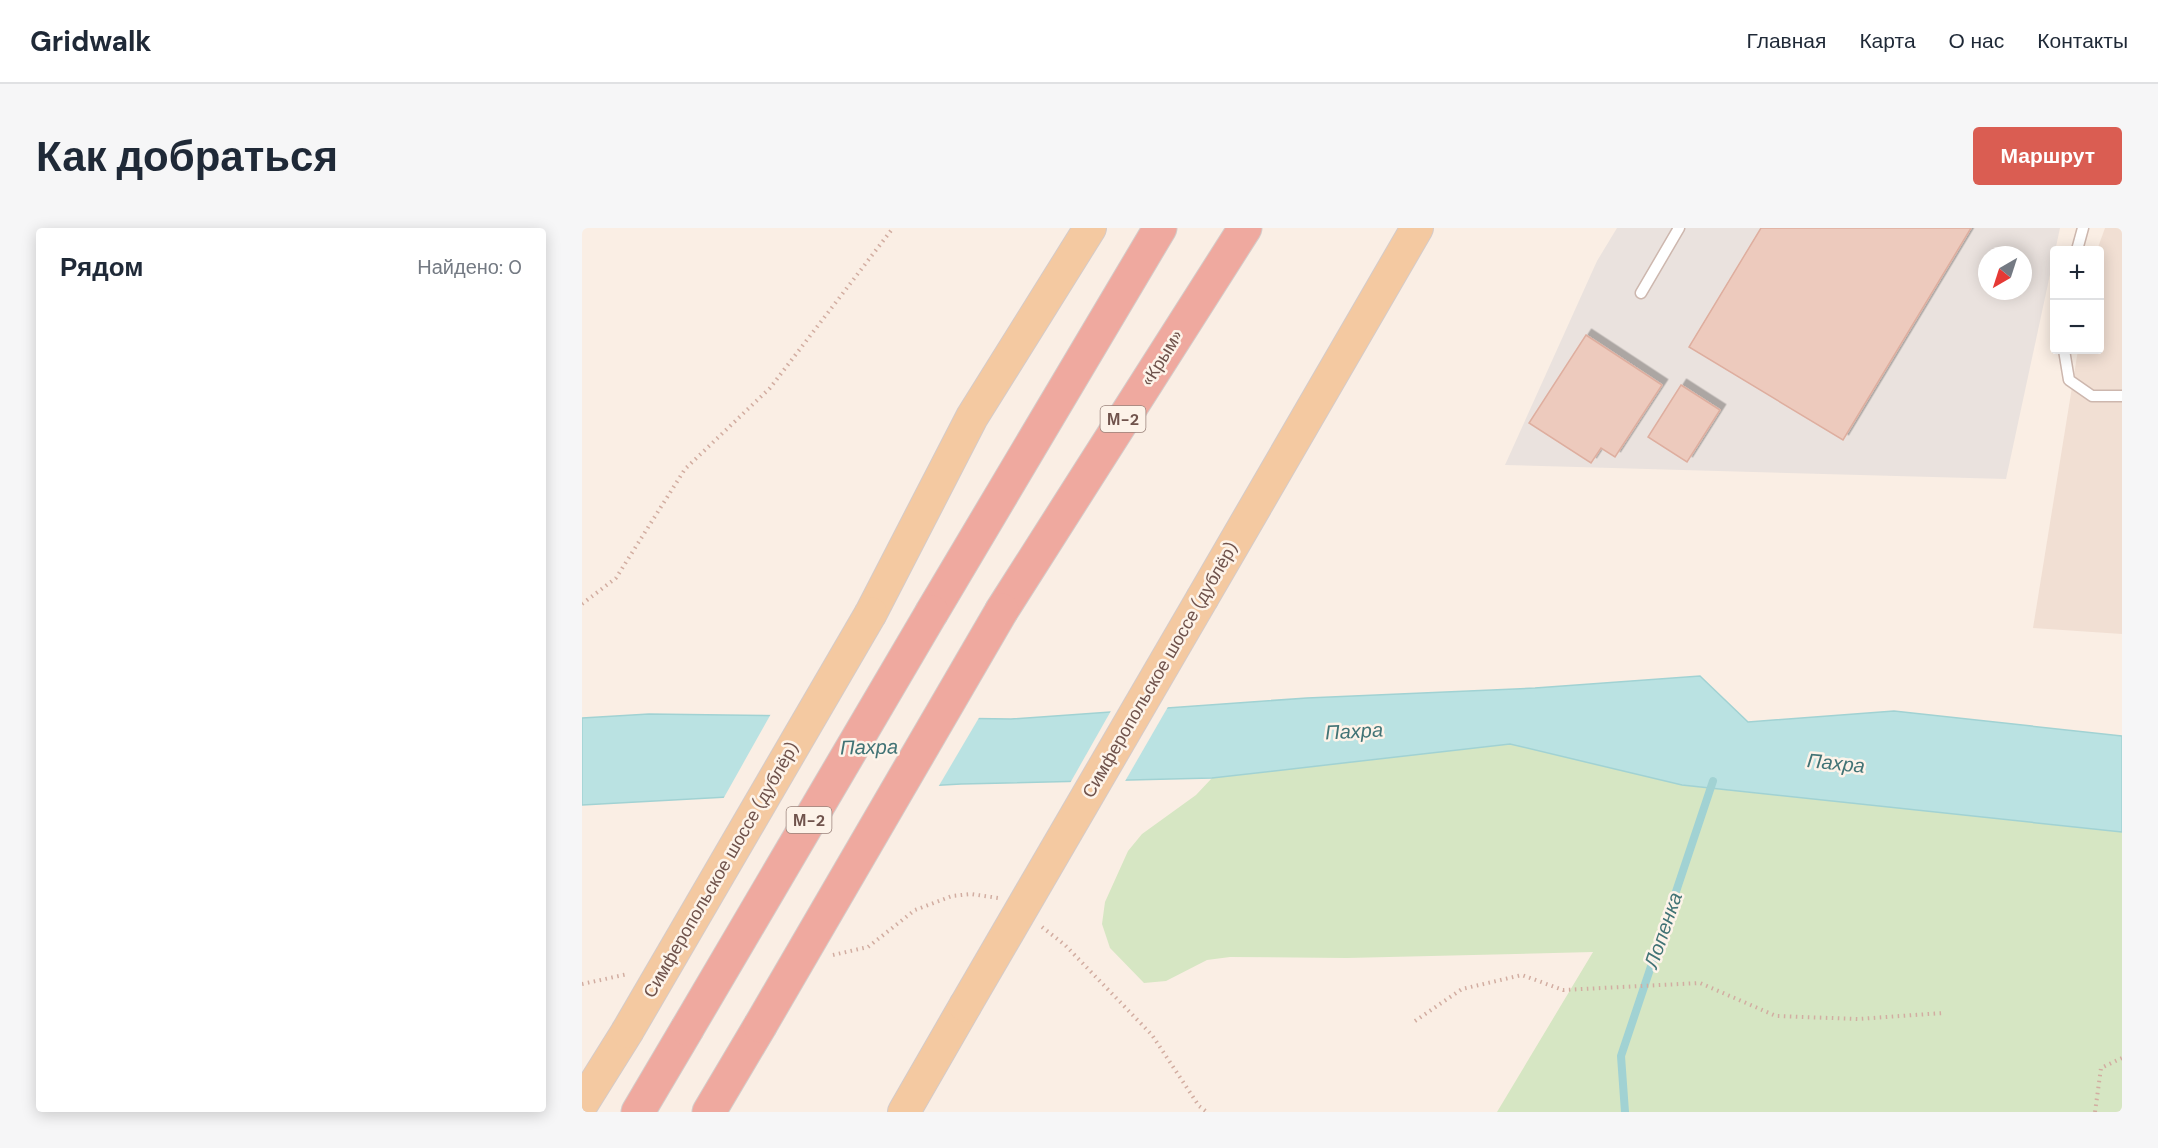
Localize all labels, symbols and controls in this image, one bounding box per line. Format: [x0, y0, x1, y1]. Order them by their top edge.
text: Gridwalk [30, 23, 152, 60]
text: Главная [1746, 27, 1826, 55]
text: Карта [1859, 27, 1916, 55]
text: О нас [1949, 27, 2004, 55]
text: Контакты [2037, 27, 2128, 55]
button: Маршрут [1973, 127, 2122, 185]
text: Как добраться [36, 129, 338, 184]
north arrow [1978, 246, 2032, 300]
map controls [2050, 246, 2104, 354]
button: + [2050, 246, 2104, 300]
text: Рядом [60, 250, 143, 284]
text: Найдено: 0 [417, 254, 522, 280]
button: − [2050, 300, 2104, 354]
street label: «Крым» [1135, 325, 1189, 391]
road number: М-2 [1100, 406, 1146, 432]
street label: Симферопольское шоссе (дублёр) [1077, 538, 1243, 802]
water label: Пахра [1324, 717, 1384, 745]
water label: Пахра [840, 733, 898, 761]
street label: Симферопольское шоссе (дублёр) [638, 738, 804, 1002]
water label: Пахра [1806, 747, 1866, 779]
road number: М-2 [786, 807, 832, 833]
water label: Лопенка [1637, 889, 1688, 973]

